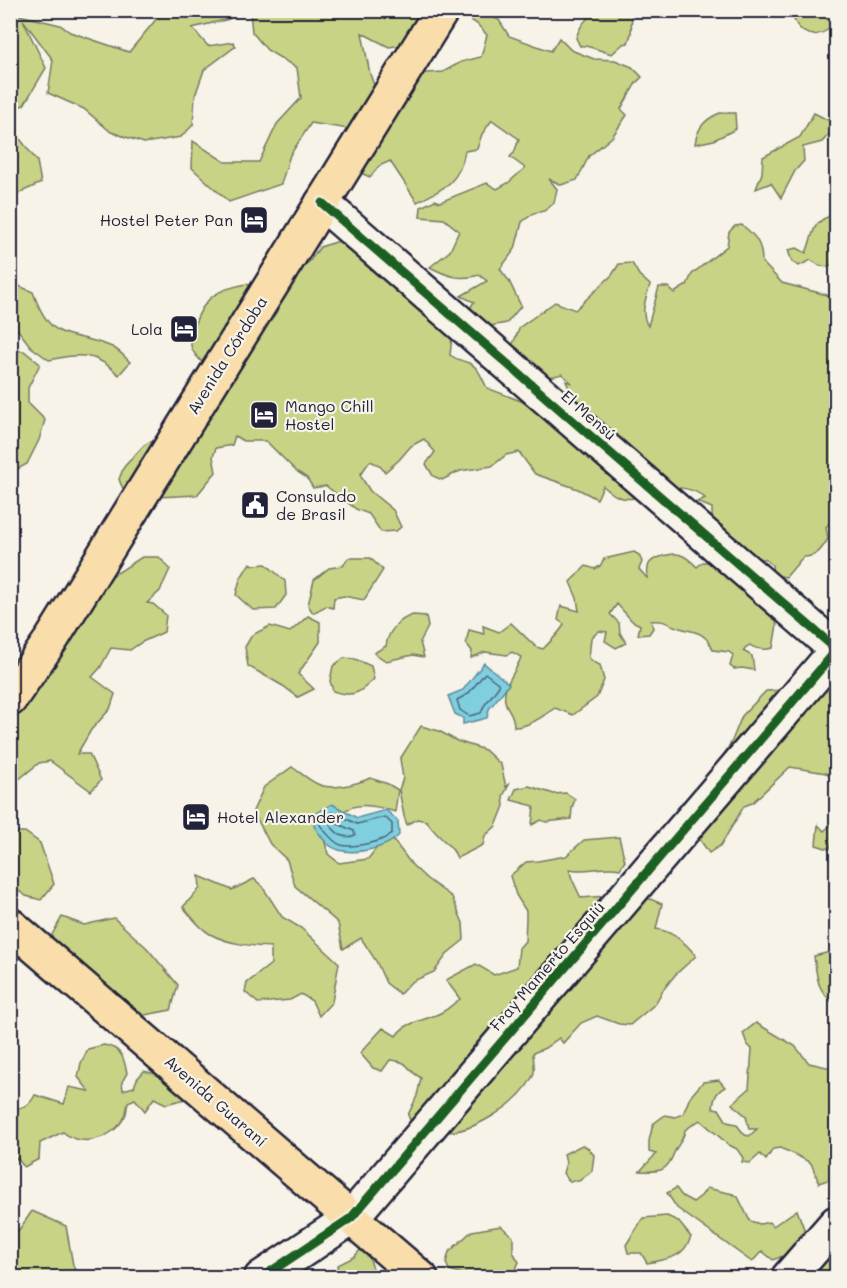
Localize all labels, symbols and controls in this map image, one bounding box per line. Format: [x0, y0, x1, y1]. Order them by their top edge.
hotel icon: Hostel Peter Pan [238, 204, 270, 236]
place label: Hostel Peter Pan [100, 209, 233, 230]
street label: Avenida Córdoba [182, 292, 271, 418]
hotel icon: Lola [168, 313, 200, 345]
place label: Lola [131, 318, 163, 339]
street label: El Mensú [557, 385, 621, 444]
place label: Mango Chill Hostel [285, 395, 374, 434]
hotel icon: Mango Chill Hostel [248, 399, 280, 431]
place label: Consulado de Brasil [276, 485, 356, 524]
public building icon: Consulado de Brasil [239, 489, 271, 521]
hotel icon: Hotel Alexander [180, 801, 212, 833]
place label: Hotel Alexander [217, 806, 344, 827]
street label: Fray Mamerto Esquiú [485, 896, 609, 1035]
street label: Avenida Guaraní [161, 1050, 272, 1151]

